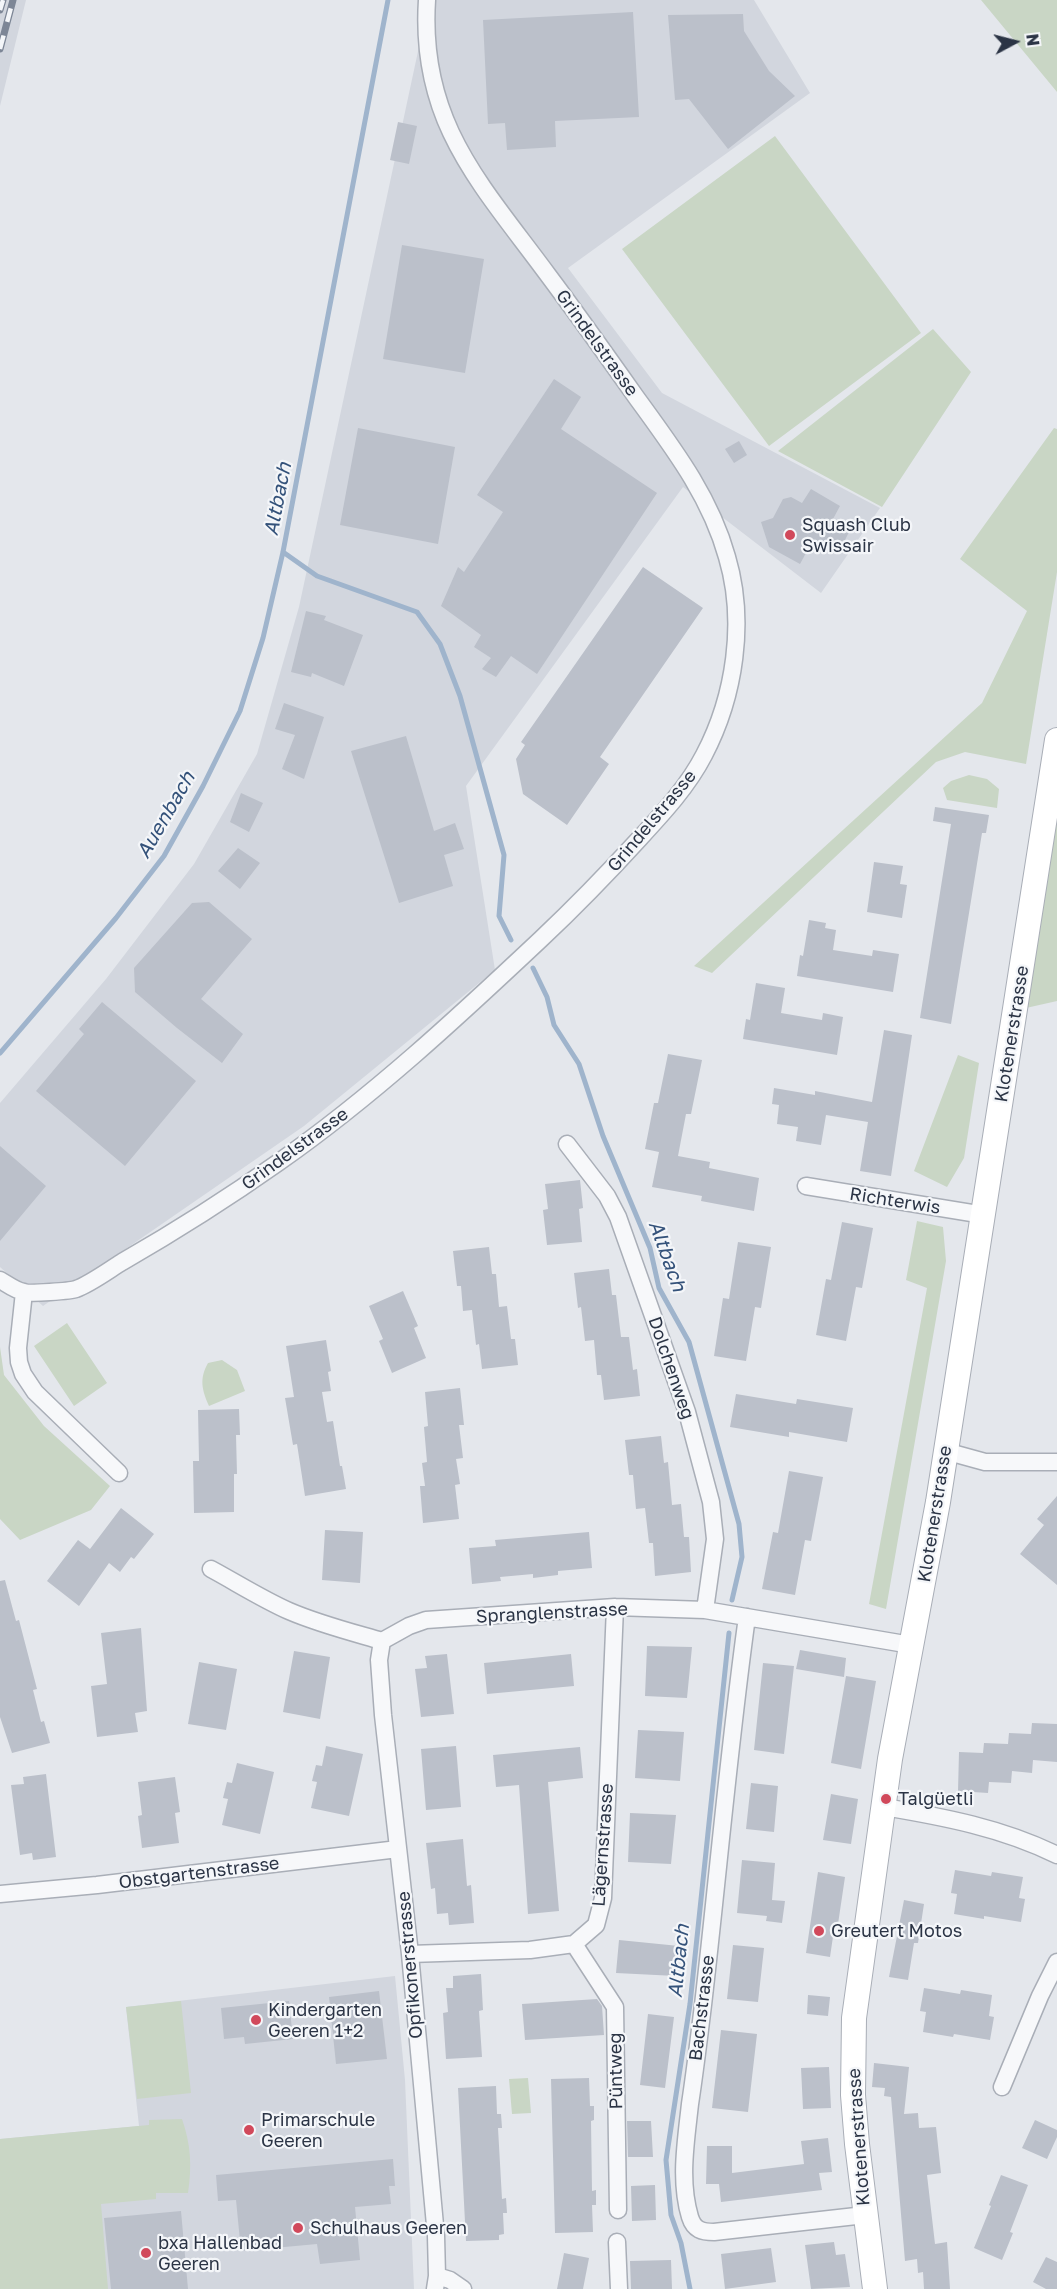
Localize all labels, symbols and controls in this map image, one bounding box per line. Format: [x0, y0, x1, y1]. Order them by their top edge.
north arrow [985, 12, 1045, 72]
text: N [1022, 33, 1044, 47]
street label: Grindelstrasse [551, 286, 643, 400]
water label: Altbach [259, 460, 297, 538]
place label: Squash Club Swissair [802, 514, 911, 556]
marker: Squash Club Swissair [783, 528, 797, 542]
street label: Grindelstrasse [603, 766, 701, 876]
water label: Auenbach [132, 768, 200, 862]
street label: Klotenerstrasse [991, 964, 1033, 1104]
street label: Grindelstrasse [238, 1103, 352, 1195]
street label: Richterwis [848, 1183, 942, 1219]
water label: Altbach [643, 1217, 691, 1295]
street label: Dolchenweg [643, 1314, 699, 1422]
street label: Klotenerstrasse [914, 1444, 956, 1584]
street label: Spranglenstrasse [475, 1598, 629, 1628]
street label: Lägernstrasse [588, 1783, 618, 1907]
place label: Talgüetli [898, 1788, 973, 1810]
marker: Talgüetli [879, 1792, 893, 1806]
street label: Obstgartenstrasse [117, 1852, 281, 1894]
street label: Opfikonerstrasse [393, 1890, 427, 2040]
place label: Greutert Motos [831, 1920, 962, 1942]
water label: Altbach [663, 1923, 695, 1999]
marker: Greutert Motos [812, 1924, 826, 1938]
street label: Bachstrasse [685, 1954, 719, 2062]
place label: Kindergarten Geeren 1+2 [268, 1999, 382, 2042]
marker: Kindergarten Geeren 1+2 [249, 2013, 263, 2027]
street label: Püntweg [605, 2032, 627, 2110]
street label: Klotenerstrasse [843, 2067, 875, 2207]
place label: Primarschule Geeren [261, 2109, 375, 2152]
marker: Primarschule Geeren [242, 2123, 256, 2137]
place label: Schulhaus Geeren [310, 2217, 467, 2239]
marker: Schulhaus Geeren [291, 2221, 305, 2235]
place label: bxa Hallenbad Geeren [158, 2232, 282, 2274]
marker: bxa Hallenbad Geeren [139, 2246, 153, 2260]

